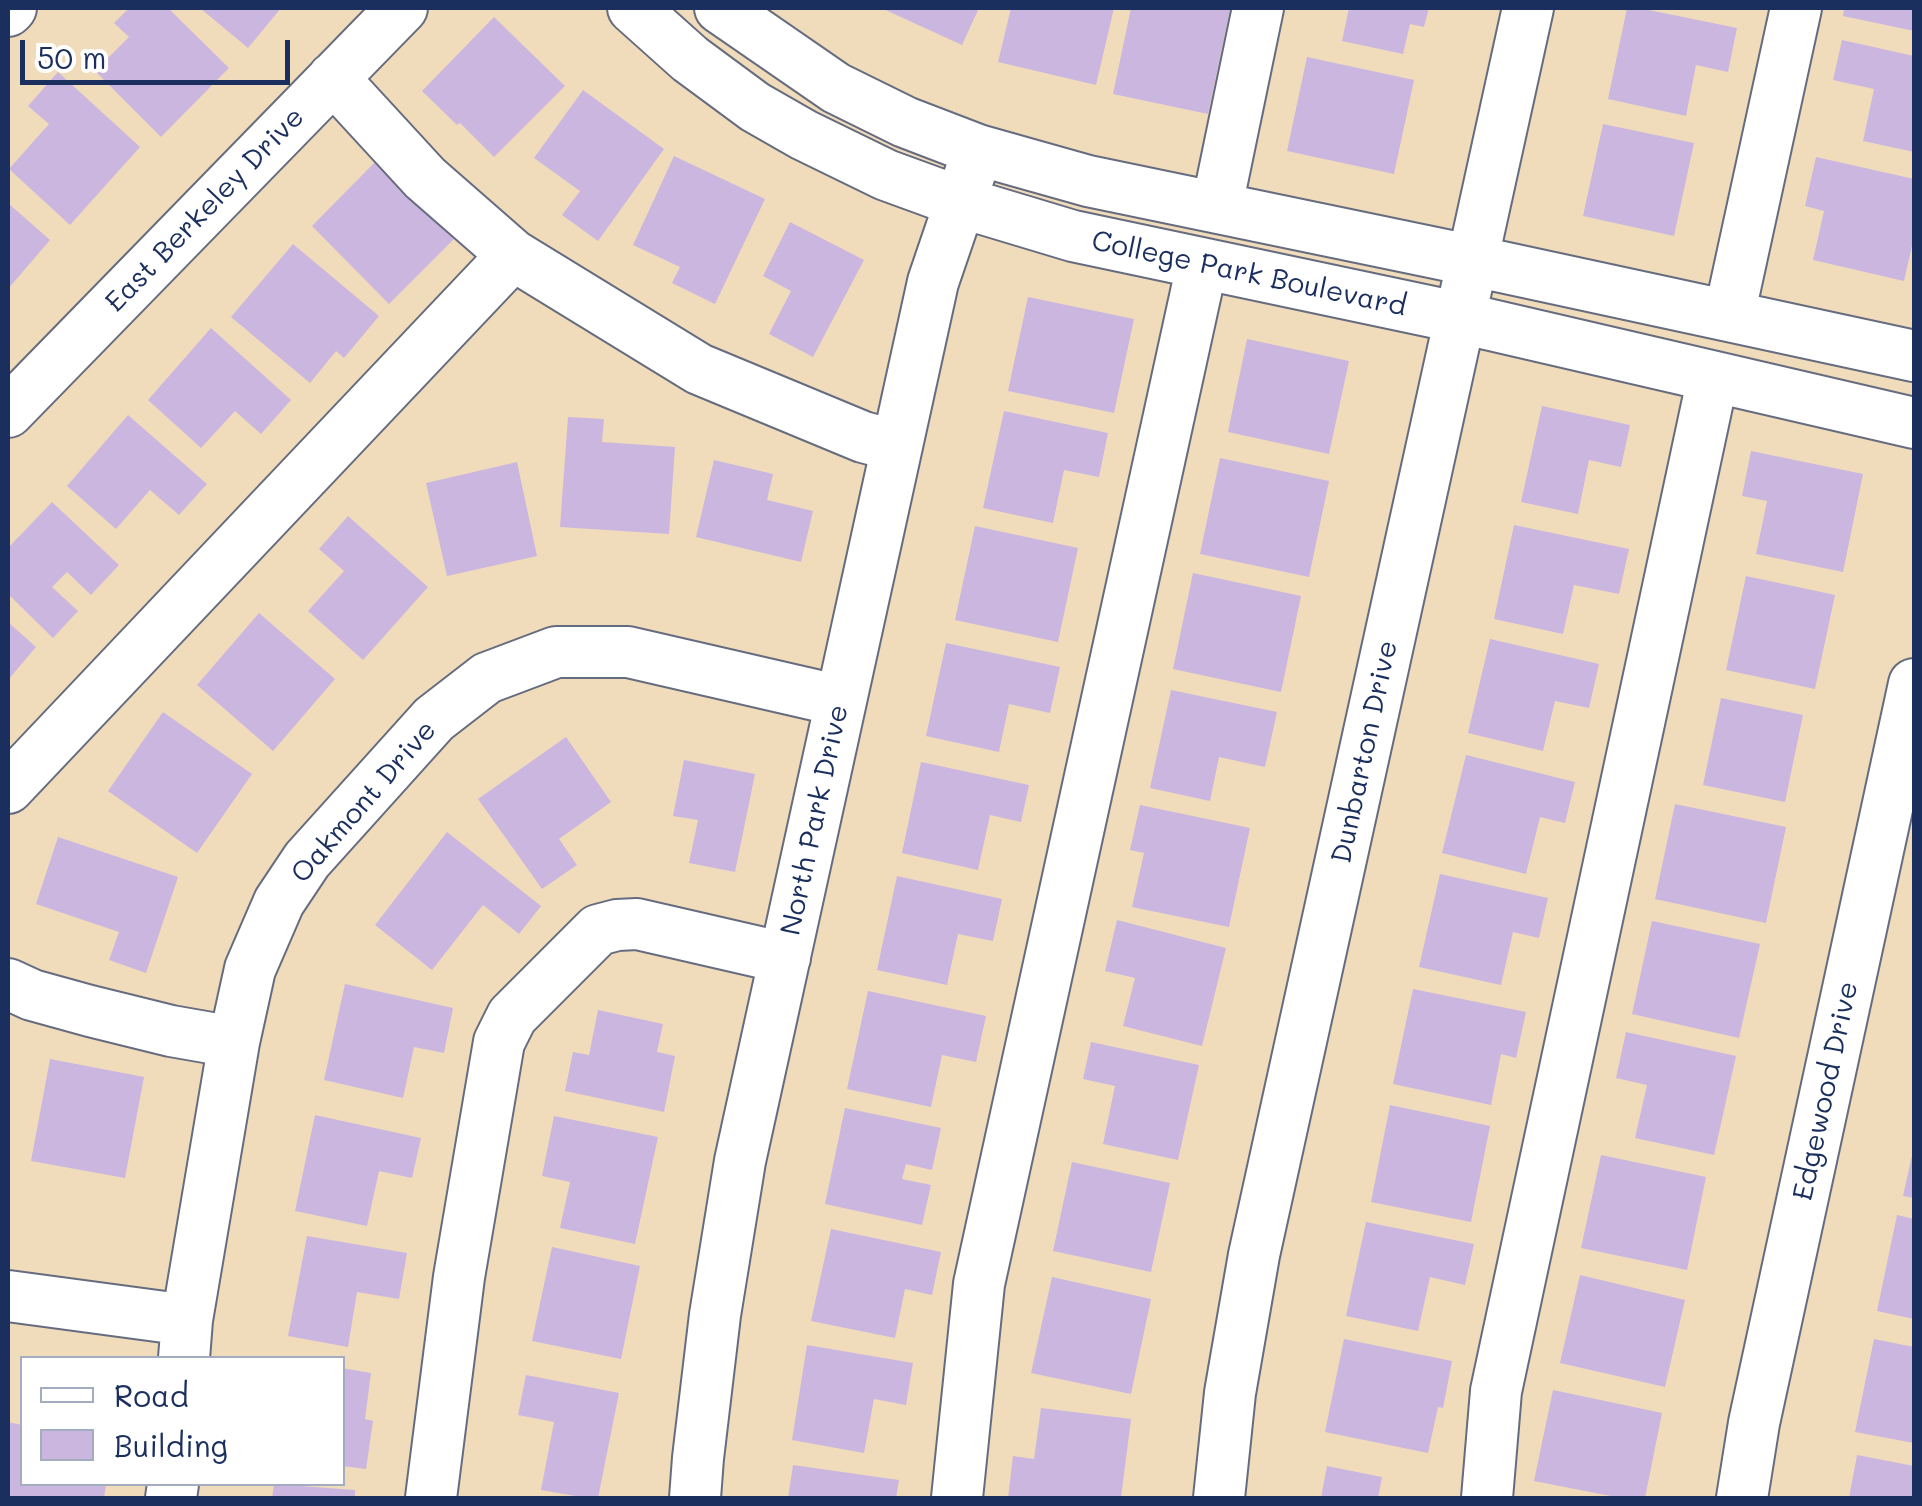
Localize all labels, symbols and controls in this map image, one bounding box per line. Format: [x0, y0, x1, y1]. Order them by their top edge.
scale bar [25, 20, 295, 82]
text: 50 m [37, 37, 107, 77]
street label: East Berkeley Drive [99, 101, 311, 319]
street label: College Park Boulevard [1089, 224, 1409, 324]
street label: Dunbarton Drive [1325, 638, 1405, 866]
street label: North Park Drive [774, 702, 856, 938]
street label: Oakmont Drive [284, 714, 444, 890]
street label: Edgewood Drive [1786, 978, 1866, 1204]
legend [20, 1356, 345, 1486]
text: Road [114, 1375, 189, 1415]
text: Building [114, 1425, 228, 1465]

